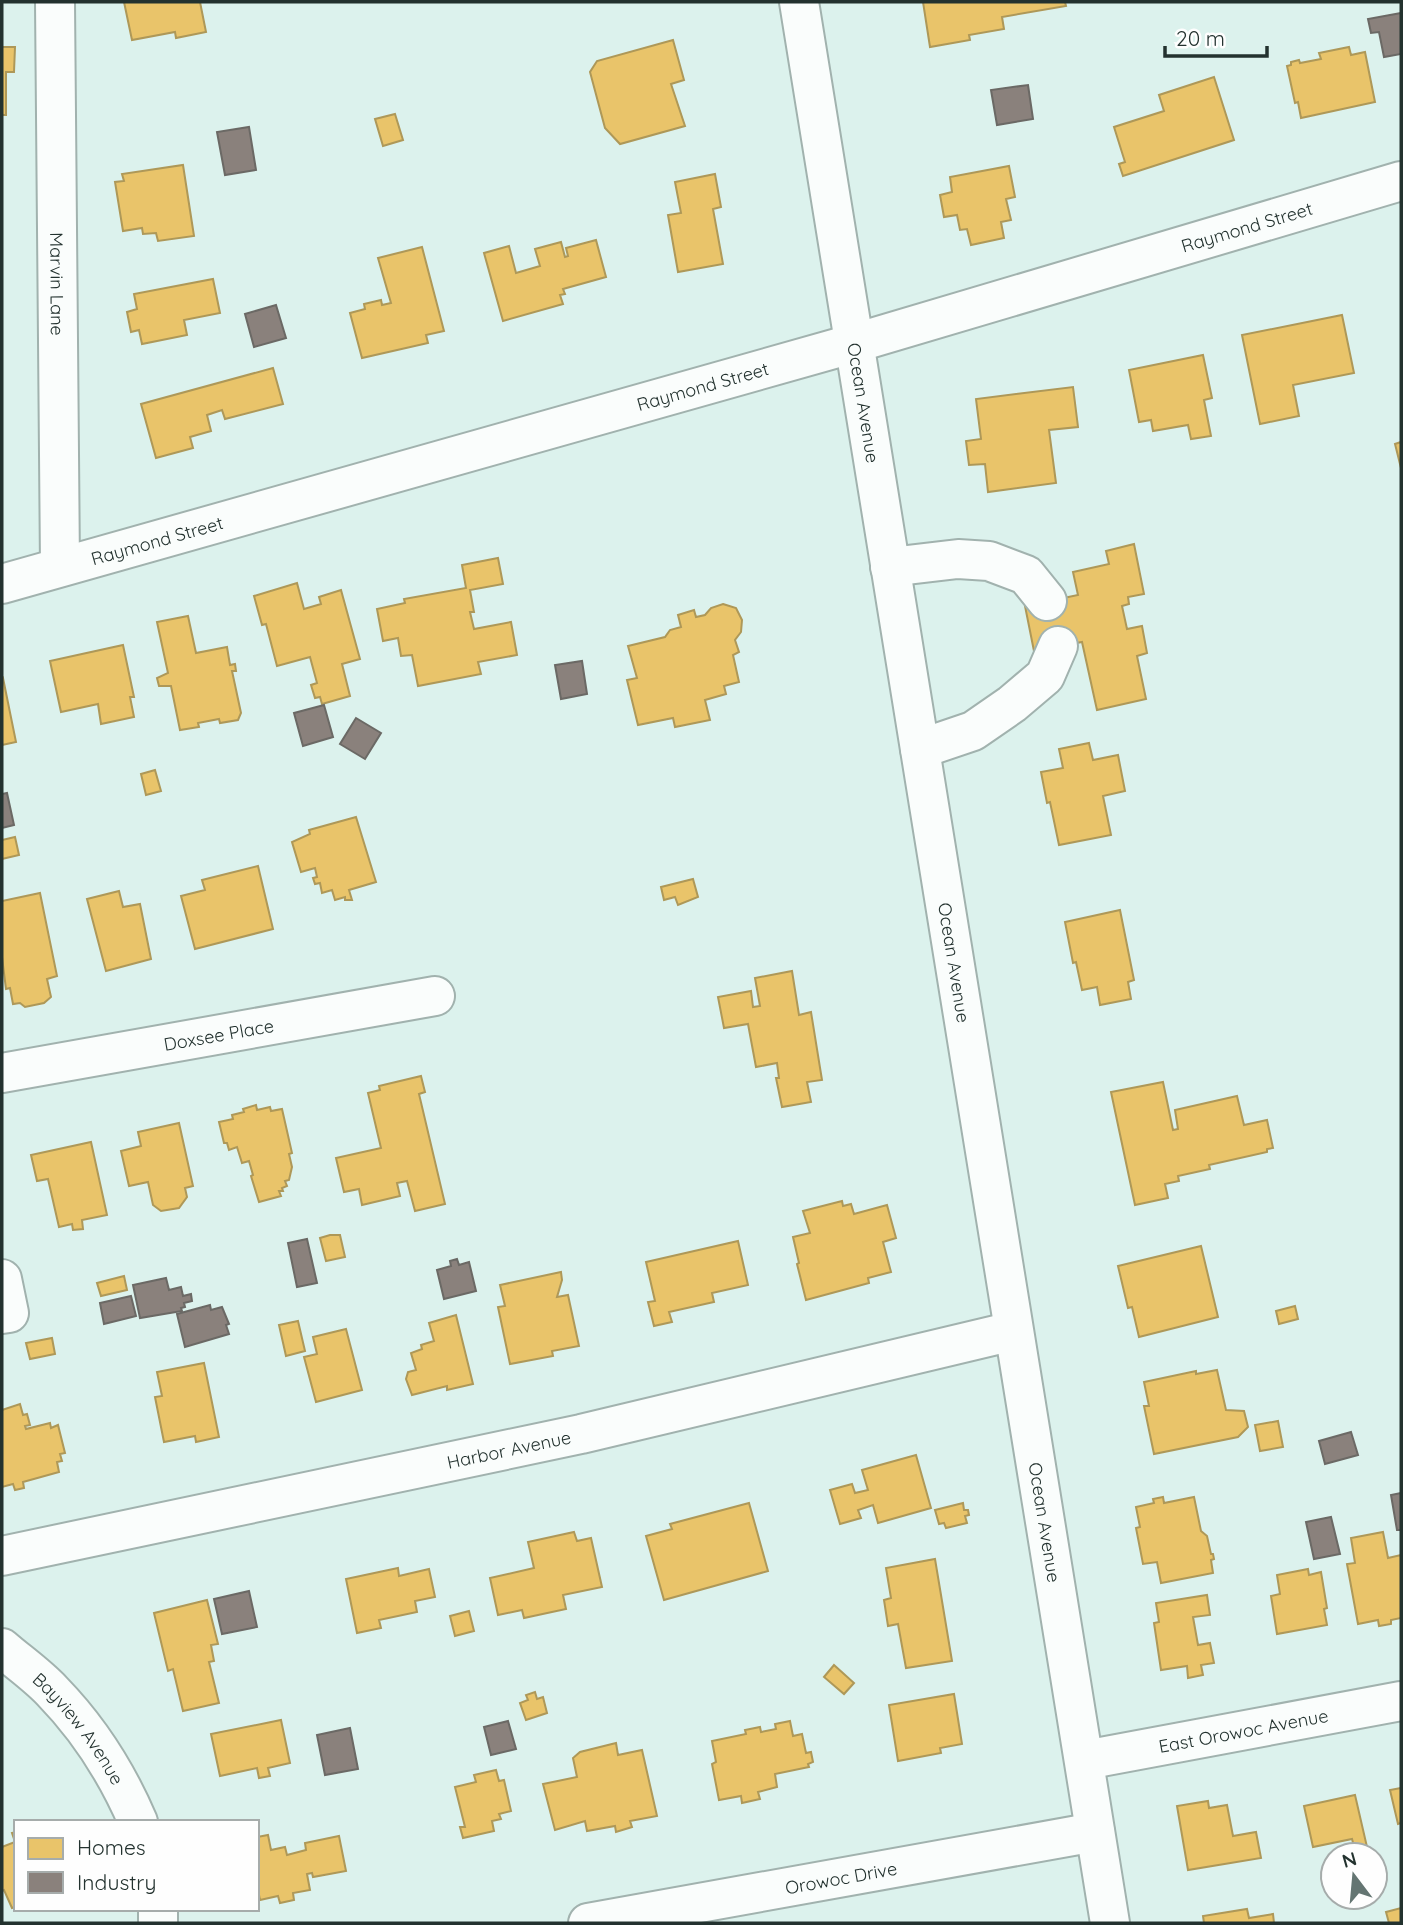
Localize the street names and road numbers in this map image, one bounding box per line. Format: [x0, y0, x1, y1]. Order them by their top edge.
street label: Raymond Street [1178, 196, 1315, 257]
street label: Marvin Lane [46, 232, 69, 336]
street label: Ocean Avenue [843, 341, 885, 465]
street label: Raymond Street [634, 356, 771, 416]
street label: Raymond Street [88, 511, 226, 570]
street label: Ocean Avenue [933, 901, 976, 1024]
street label: Doxsee Place [162, 1013, 275, 1056]
street label: Harbor Avenue [445, 1425, 573, 1473]
street label: Ocean Avenue [1024, 1460, 1066, 1584]
street label: Bayview Avenue [28, 1667, 129, 1789]
street label: East Orowoc Avenue [1157, 1703, 1330, 1758]
street label: Orowoc Drive [783, 1856, 899, 1899]

